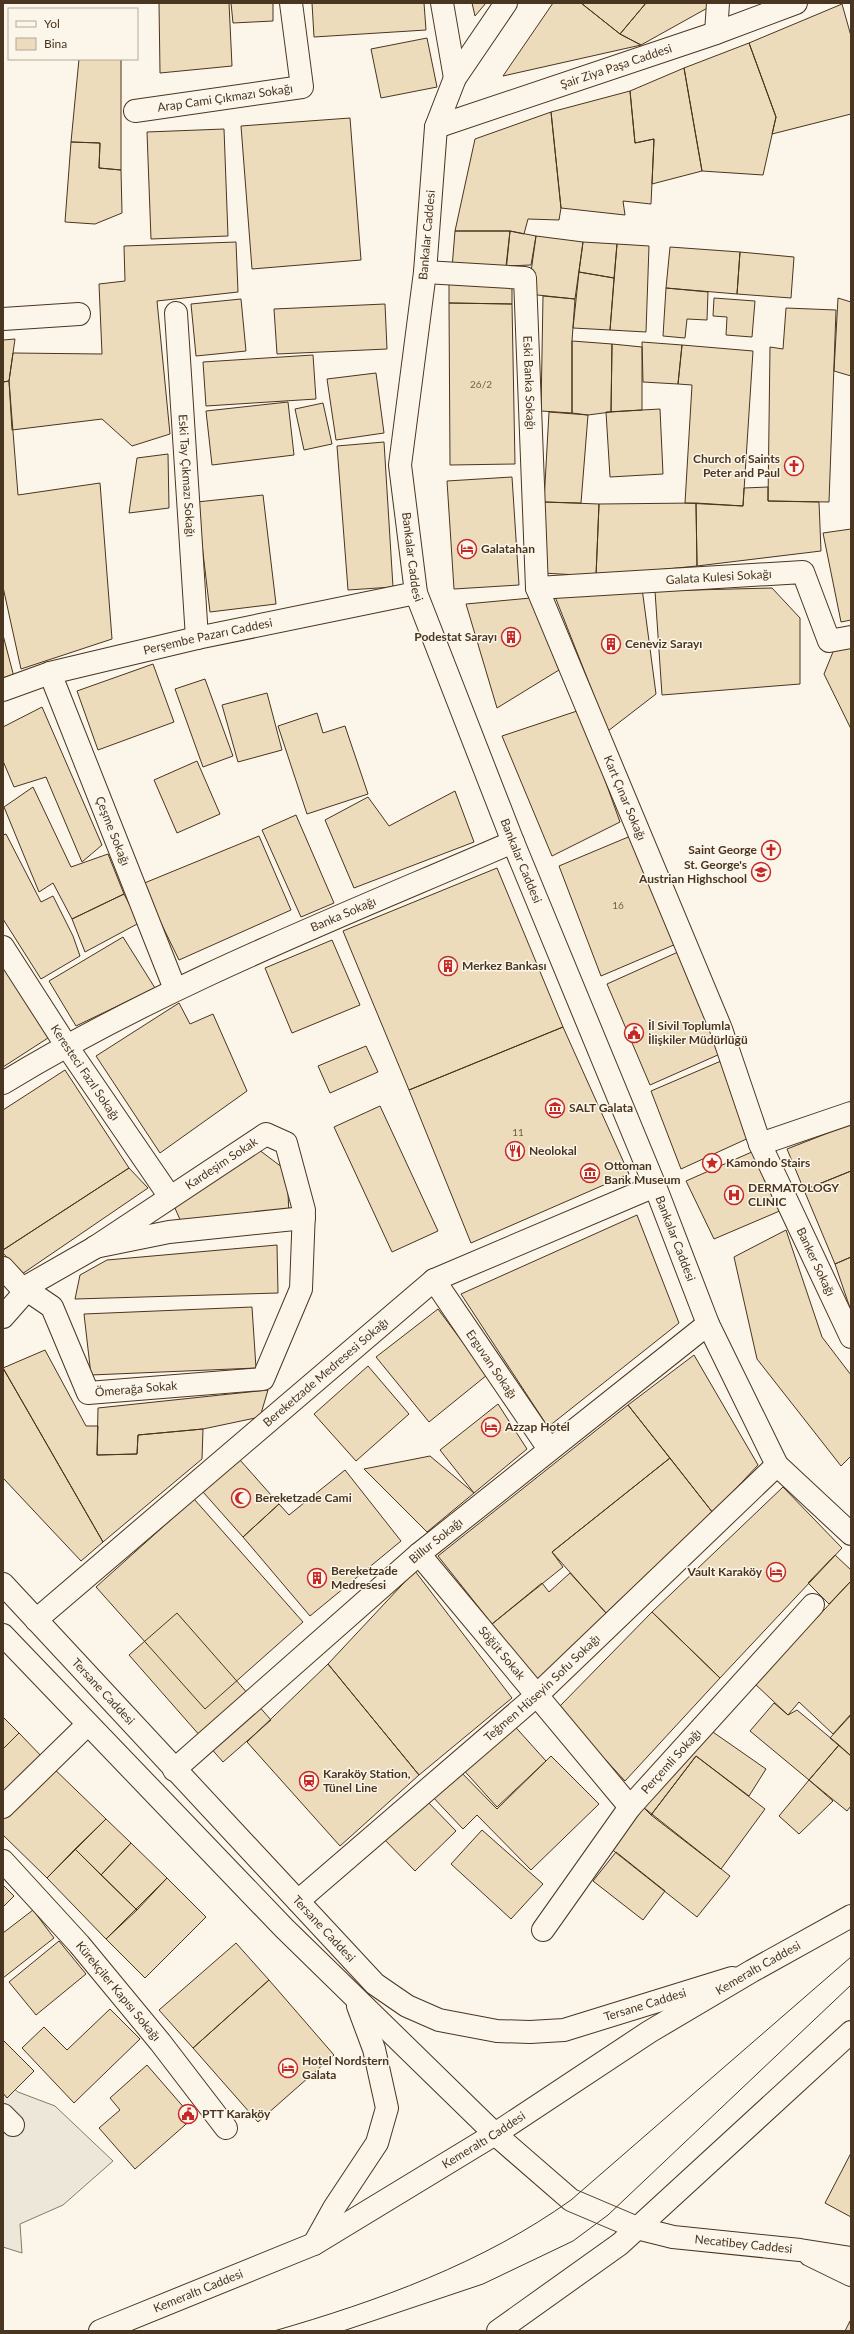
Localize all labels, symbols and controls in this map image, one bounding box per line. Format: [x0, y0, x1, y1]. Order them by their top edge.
legend [8, 8, 138, 60]
text: Yol [44, 16, 60, 31]
text: Bina [44, 36, 67, 51]
street label: Şair Ziya Paşa Caddesi [558, 40, 674, 92]
street label: Arap Cami Çıkmazı Sokağı [156, 80, 294, 115]
street label: Bankalar Caddesi [415, 189, 438, 281]
street label: Eski Banka Sokağı [520, 335, 539, 430]
house number: 26/2 [470, 378, 492, 390]
street label: Eski Tay Çıkmazı Sokağı [176, 414, 198, 538]
place label: Church of Saints Peter and Paul [693, 451, 780, 480]
church icon: Church of Saints Peter and Paul [783, 455, 805, 477]
street label: Bankalar Caddesi [399, 511, 427, 604]
hotel icon: Galatahan [456, 538, 478, 560]
place label: Galatahan [481, 541, 535, 556]
street label: Galata Kulesi Sokağı [665, 566, 772, 587]
street label: Perşembe Pazarı Caddesi [142, 615, 274, 658]
building icon: Podestat Sarayı [500, 626, 522, 648]
place label: Podestat Sarayı [414, 629, 497, 644]
building icon: Ceneviz Sarayı [600, 633, 622, 655]
place label: Ceneviz Sarayı [625, 636, 702, 651]
street label: Kart Çınar Sokağı [601, 753, 650, 843]
street label: Çeşme Sokağı [93, 794, 133, 868]
street label: Bankalar Caddesi [498, 816, 545, 905]
church icon: Saint George [760, 839, 782, 861]
place label: Saint George [688, 842, 758, 857]
place label: St. George's Austrian Highschool [638, 857, 747, 886]
school or university icon: St. George's Austrian Highschool [750, 861, 772, 883]
street label: Banka Sokağı [308, 893, 378, 935]
house number: 16 [612, 899, 624, 911]
building icon: Merkez Bankası [437, 955, 459, 977]
place label: Merkez Bankası [462, 958, 546, 973]
place label: İl Sivil Toplumla İlişkiler Müdürlüğü [648, 1018, 748, 1047]
street label: Keresteci Fazıl Sokağı [48, 1022, 123, 1123]
public building icon: İl Sivil Toplumla İlişkiler Müdürlüğü [623, 1022, 645, 1044]
museum icon: SALT Galata [544, 1097, 566, 1119]
place label: SALT Galata [569, 1100, 633, 1115]
house number: 11 [512, 1126, 524, 1138]
street label: Kardeşim Sokak [182, 1133, 261, 1192]
restaurant icon: Neolokal [504, 1140, 526, 1162]
place label: Neolokal [529, 1143, 577, 1158]
place icon: Kamondo Stairs [701, 1152, 723, 1174]
place label: Kamondo Stairs [726, 1155, 810, 1170]
place label: Ottoman Bank Museum [604, 1158, 681, 1187]
museum icon: Ottoman Bank Museum [579, 1162, 601, 1184]
place label: DERMATOLOGY CLINIC [748, 1180, 839, 1209]
hospital icon: DERMATOLOGY CLINIC [723, 1184, 745, 1206]
street label: Bankalar Caddesi [652, 1194, 699, 1283]
street label: Banker Sokağı [793, 1225, 839, 1298]
street label: Bereketzade Medresesi Sokağı [260, 1314, 391, 1430]
street label: Erguvan Sokağı [463, 1327, 521, 1401]
street label: Ömerağa Sokak [94, 1377, 179, 1400]
hotel icon: Azzap Hotel [480, 1416, 502, 1438]
place label: Azzap Hotel [504, 1419, 570, 1434]
mosque icon: Bereketzade Cami [230, 1487, 252, 1509]
place label: Bereketzade Cami [255, 1490, 352, 1505]
street label: Billur Sokağı [406, 1514, 465, 1566]
hotel icon: Vault Karaköy [765, 1561, 787, 1583]
place label: Bereketzade Medresesi [331, 1563, 398, 1592]
place label: Vault Karaköy [686, 1564, 763, 1579]
building icon: Bereketzade Medresesi [306, 1567, 328, 1589]
street label: Söğüt Sokak [475, 1623, 529, 1683]
street label: Teğmen Hüseyin Sofu Sokağı [481, 1631, 603, 1744]
street label: Tersane Caddesi [69, 1655, 138, 1728]
street label: Perçemli Sokağı [638, 1726, 704, 1797]
place label: Karaköy Station, Tünel Line [323, 1766, 411, 1795]
station icon: Karaköy Station, Tünel Line [298, 1770, 320, 1792]
street label: Tersane Caddesi [290, 1892, 359, 1965]
street label: Kemeraltı Caddesi [713, 1937, 803, 1998]
street label: Kürekçiler Kapısı Sokağı [73, 1938, 164, 2044]
street label: Tersane Caddesi [602, 1985, 688, 2024]
place label: Hotel Nordstern Galata [302, 2053, 389, 2082]
hotel icon: Hotel Nordstern Galata [277, 2057, 299, 2079]
public building icon: PTT Karaköy [177, 2103, 199, 2125]
place label: PTT Karaköy [202, 2106, 271, 2121]
street label: Kemeraltı Caddesi [439, 2108, 528, 2171]
street label: Necatibey Caddesi [694, 2231, 793, 2256]
street label: Kemeraltı Caddesi [151, 2266, 245, 2316]

